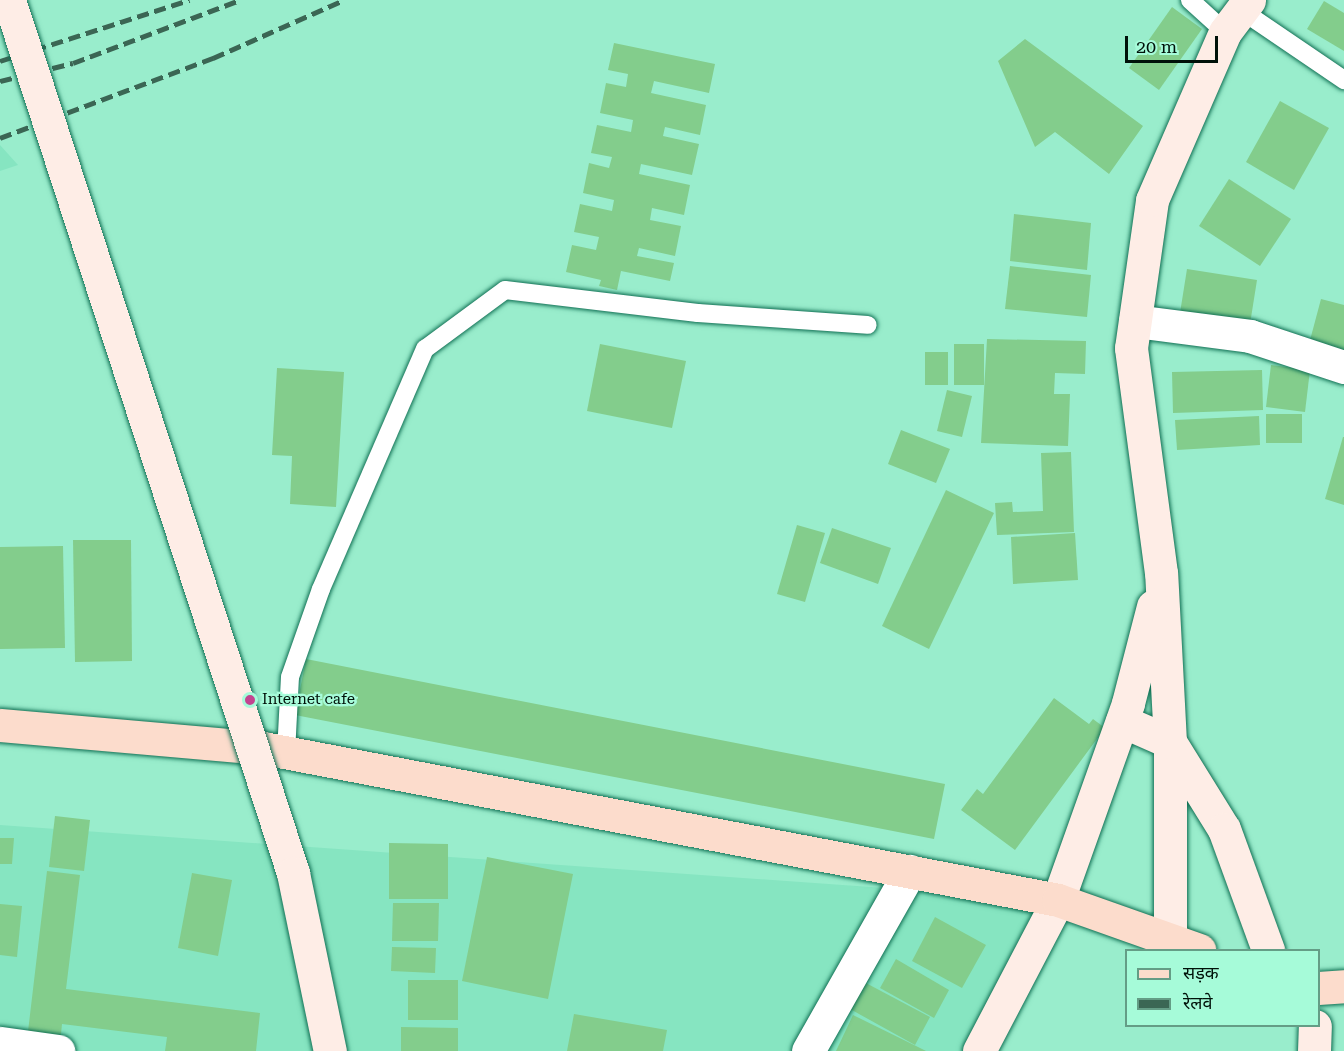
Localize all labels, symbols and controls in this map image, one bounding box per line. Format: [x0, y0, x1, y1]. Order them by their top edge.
scale bar [1128, 24, 1221, 62]
text: 20 m [1136, 36, 1177, 57]
place label: Internet cafe [262, 691, 355, 709]
marker: Internet cafe [243, 693, 257, 707]
legend [1125, 949, 1320, 1027]
text: सड़क [1183, 962, 1219, 983]
text: रेलवे [1183, 992, 1213, 1013]

